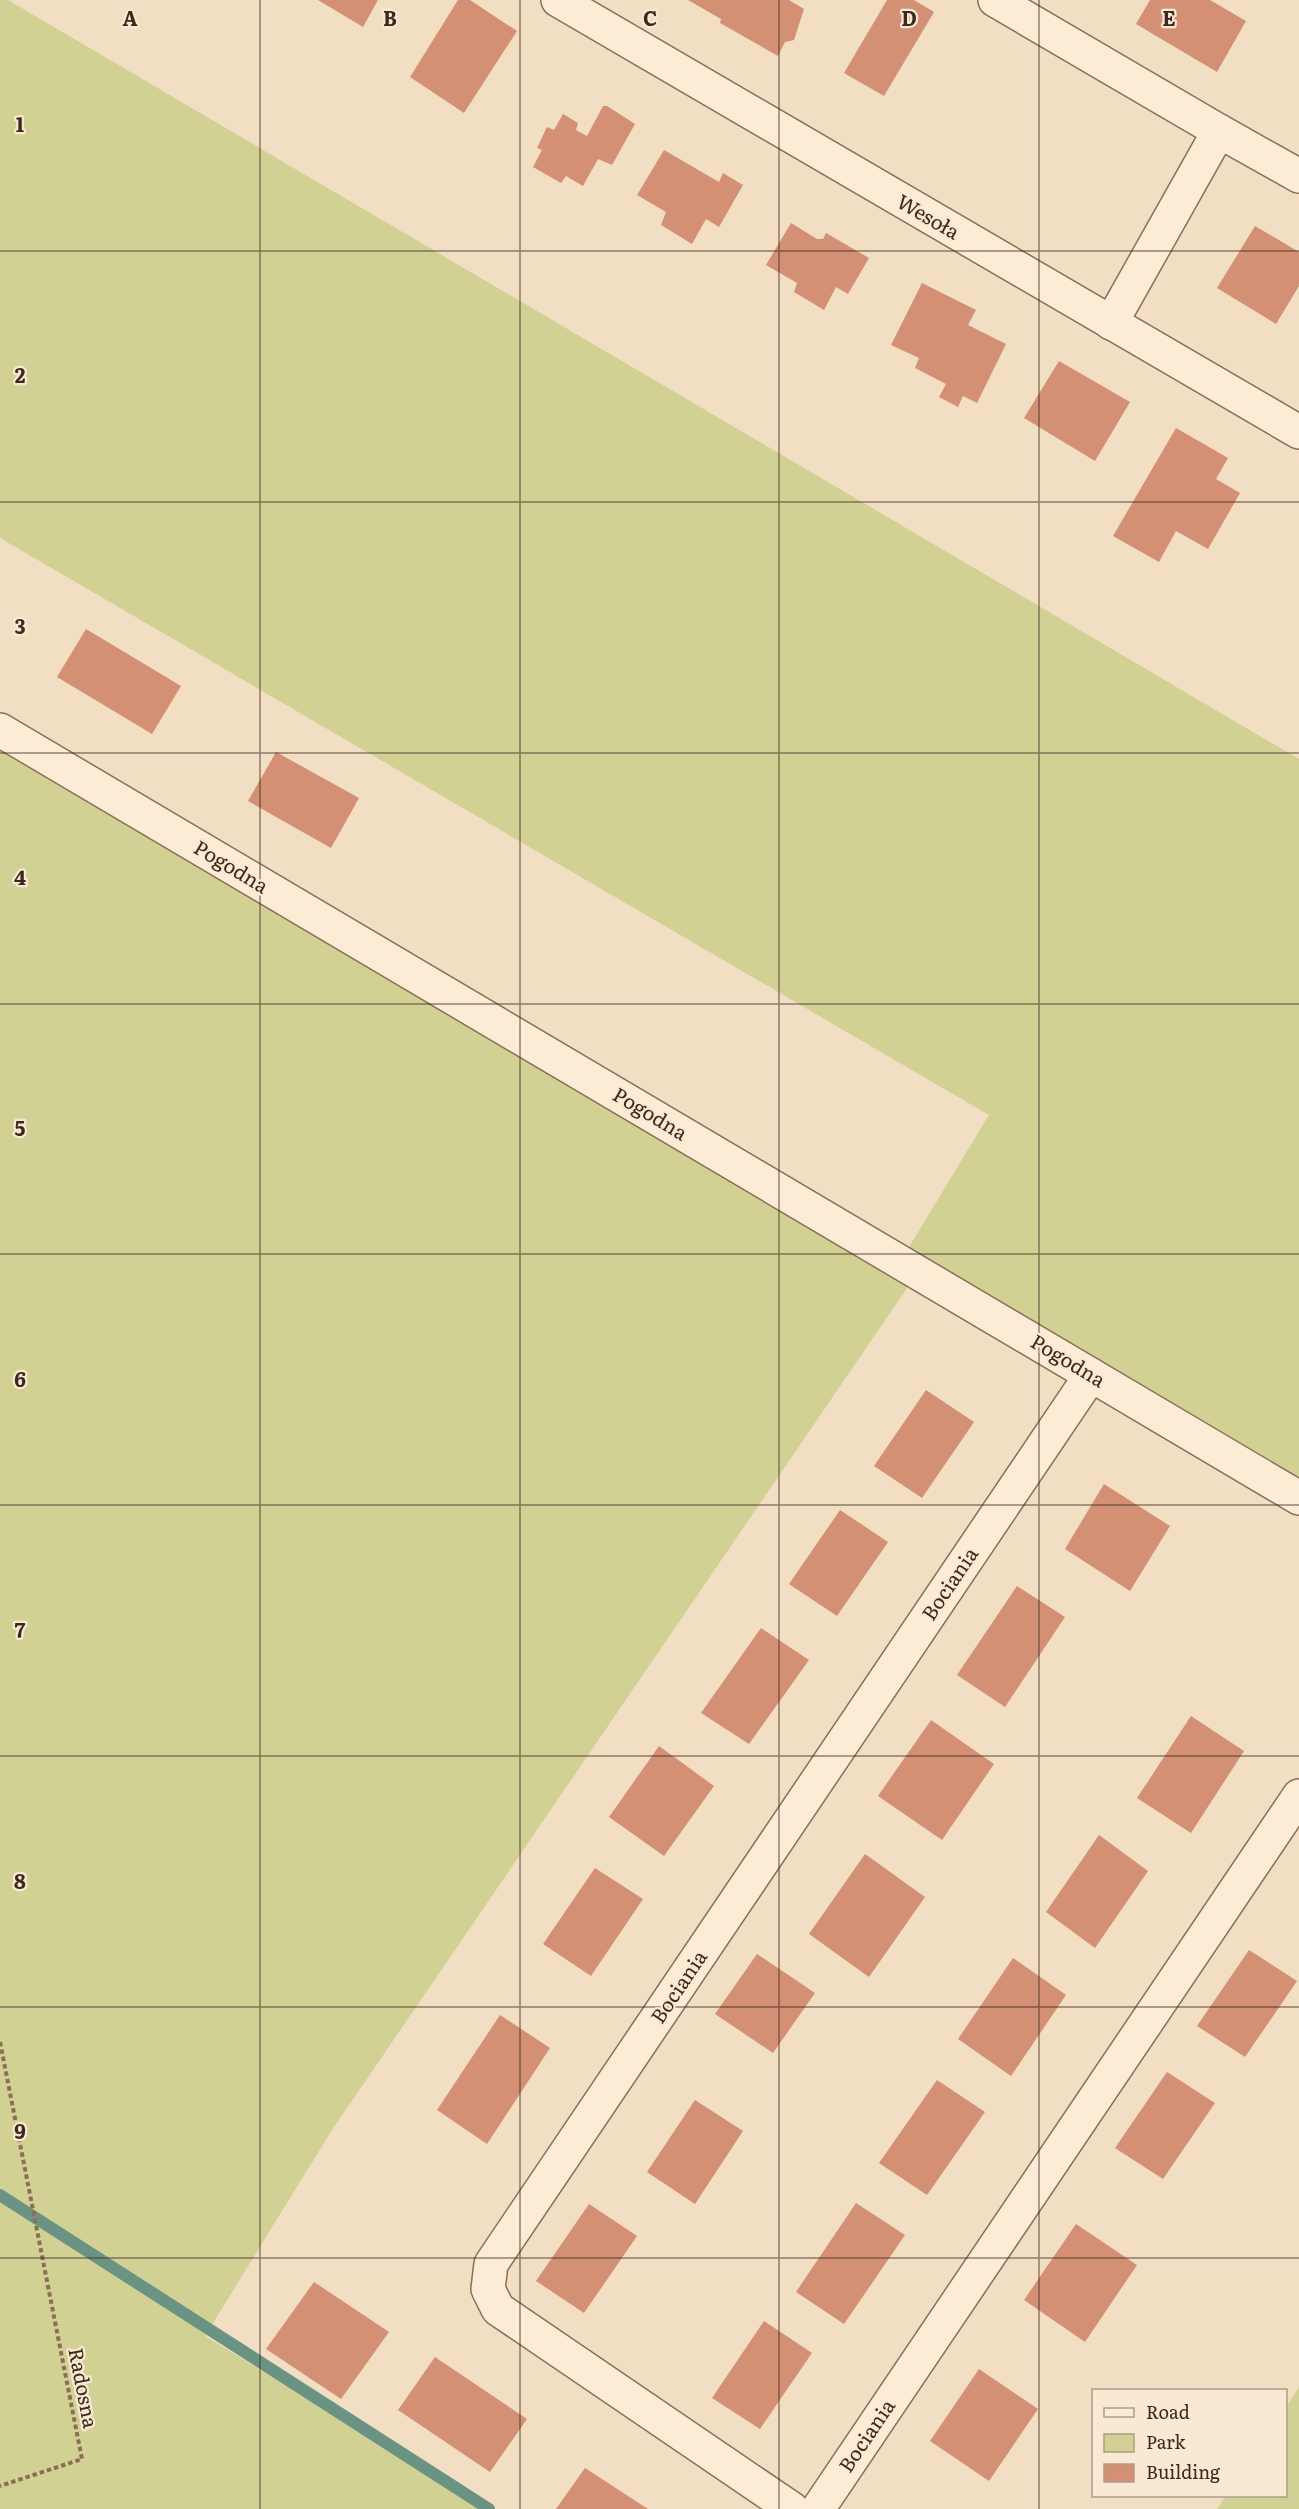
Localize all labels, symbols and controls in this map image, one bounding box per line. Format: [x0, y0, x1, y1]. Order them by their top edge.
text: A [122, 2, 138, 32]
text: B [383, 2, 397, 32]
text: C [643, 2, 657, 32]
text: D [901, 2, 917, 32]
text: E [1162, 2, 1176, 32]
text: 1 [16, 108, 24, 138]
street label: Wesoła [892, 185, 966, 245]
text: 2 [15, 359, 26, 389]
text: 3 [14, 610, 26, 640]
street label: Pogodna [189, 831, 275, 899]
text: 4 [14, 861, 26, 891]
street label: Pogodna [608, 1078, 694, 1146]
text: 5 [15, 1112, 26, 1142]
street label: Pogodna [1026, 1325, 1112, 1393]
text: 6 [14, 1363, 26, 1393]
street label: Bociania [913, 1540, 984, 1626]
text: 7 [15, 1614, 26, 1644]
text: 8 [14, 1865, 26, 1895]
street label: Bociania [642, 1943, 713, 2029]
text: 9 [14, 2115, 26, 2145]
street label: Radosna [62, 2345, 107, 2431]
legend [1092, 2389, 1287, 2497]
street label: Bociania [830, 2392, 901, 2478]
text: Road [1146, 2398, 1190, 2425]
text: Park [1146, 2428, 1187, 2455]
text: Building [1146, 2458, 1221, 2485]

